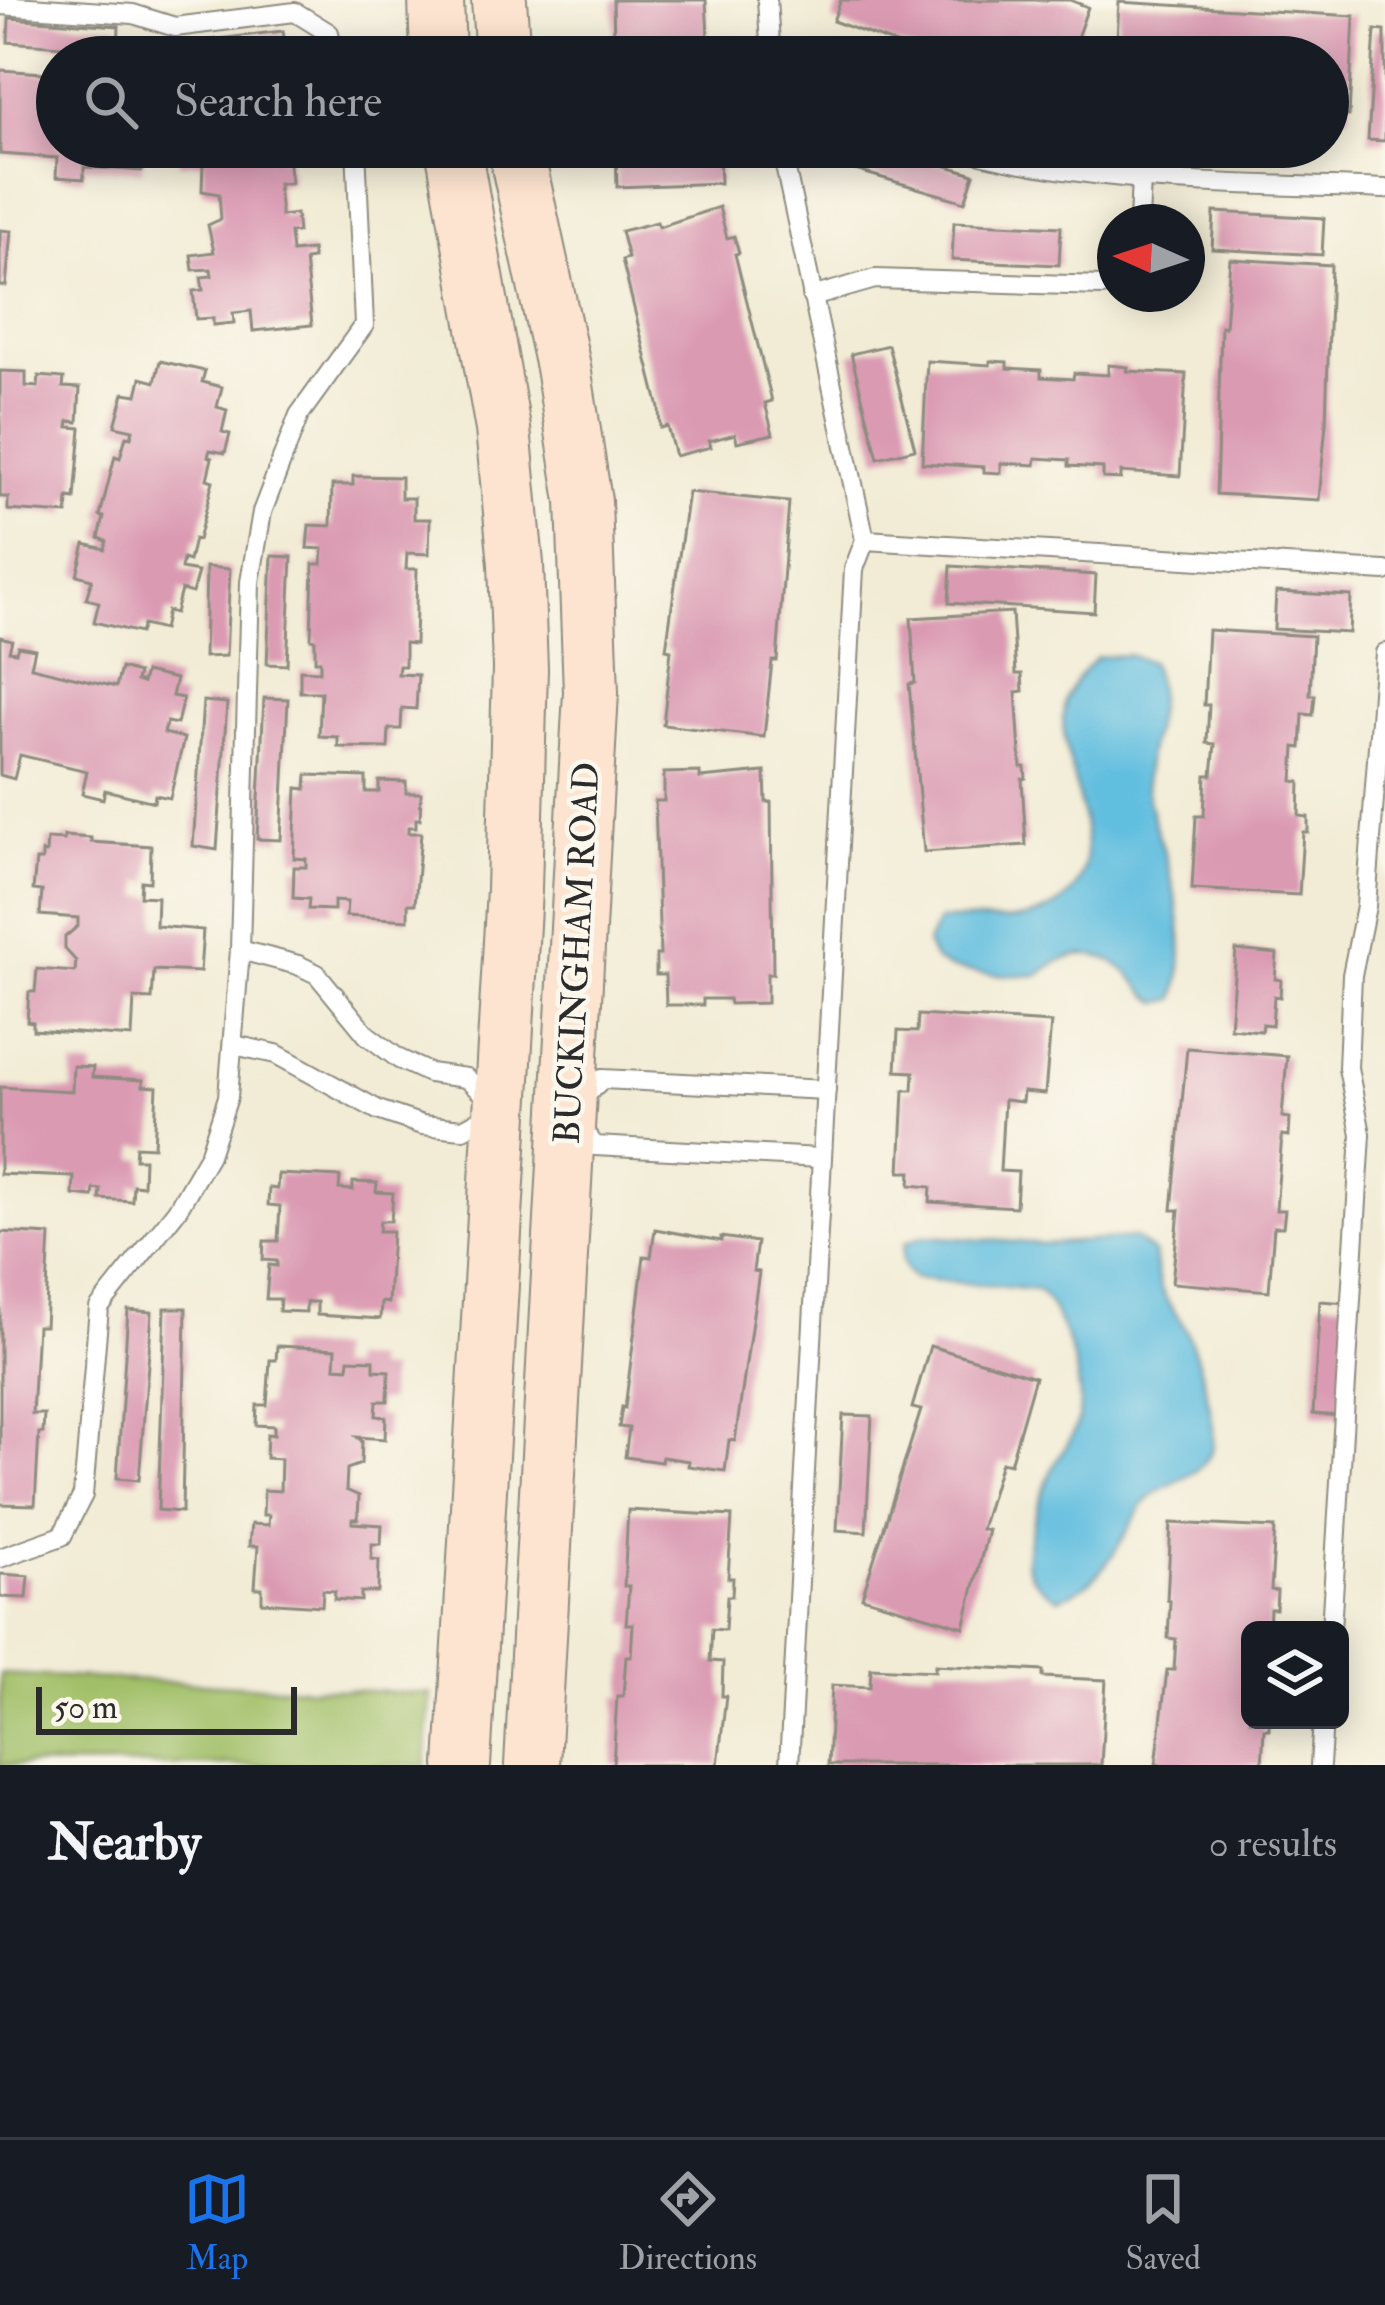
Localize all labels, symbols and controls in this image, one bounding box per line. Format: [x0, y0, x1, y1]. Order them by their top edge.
search box [36, 36, 1349, 168]
icon: search [78, 69, 144, 135]
text: Search here [174, 74, 382, 130]
north arrow [1097, 204, 1205, 312]
street label: BUCKINGHAM ROAD [545, 761, 609, 1145]
map controls [1241, 1621, 1349, 1729]
button: layers [1241, 1621, 1349, 1729]
scale bar [36, 1681, 297, 1734]
text: 50 m [54, 1687, 118, 1728]
text: Nearby [48, 1811, 201, 1875]
text: 0 results [1209, 1819, 1337, 1868]
tab: Map [184, 2166, 250, 2279]
tab: Directions [619, 2166, 757, 2279]
tab: Saved [1125, 2166, 1201, 2279]

